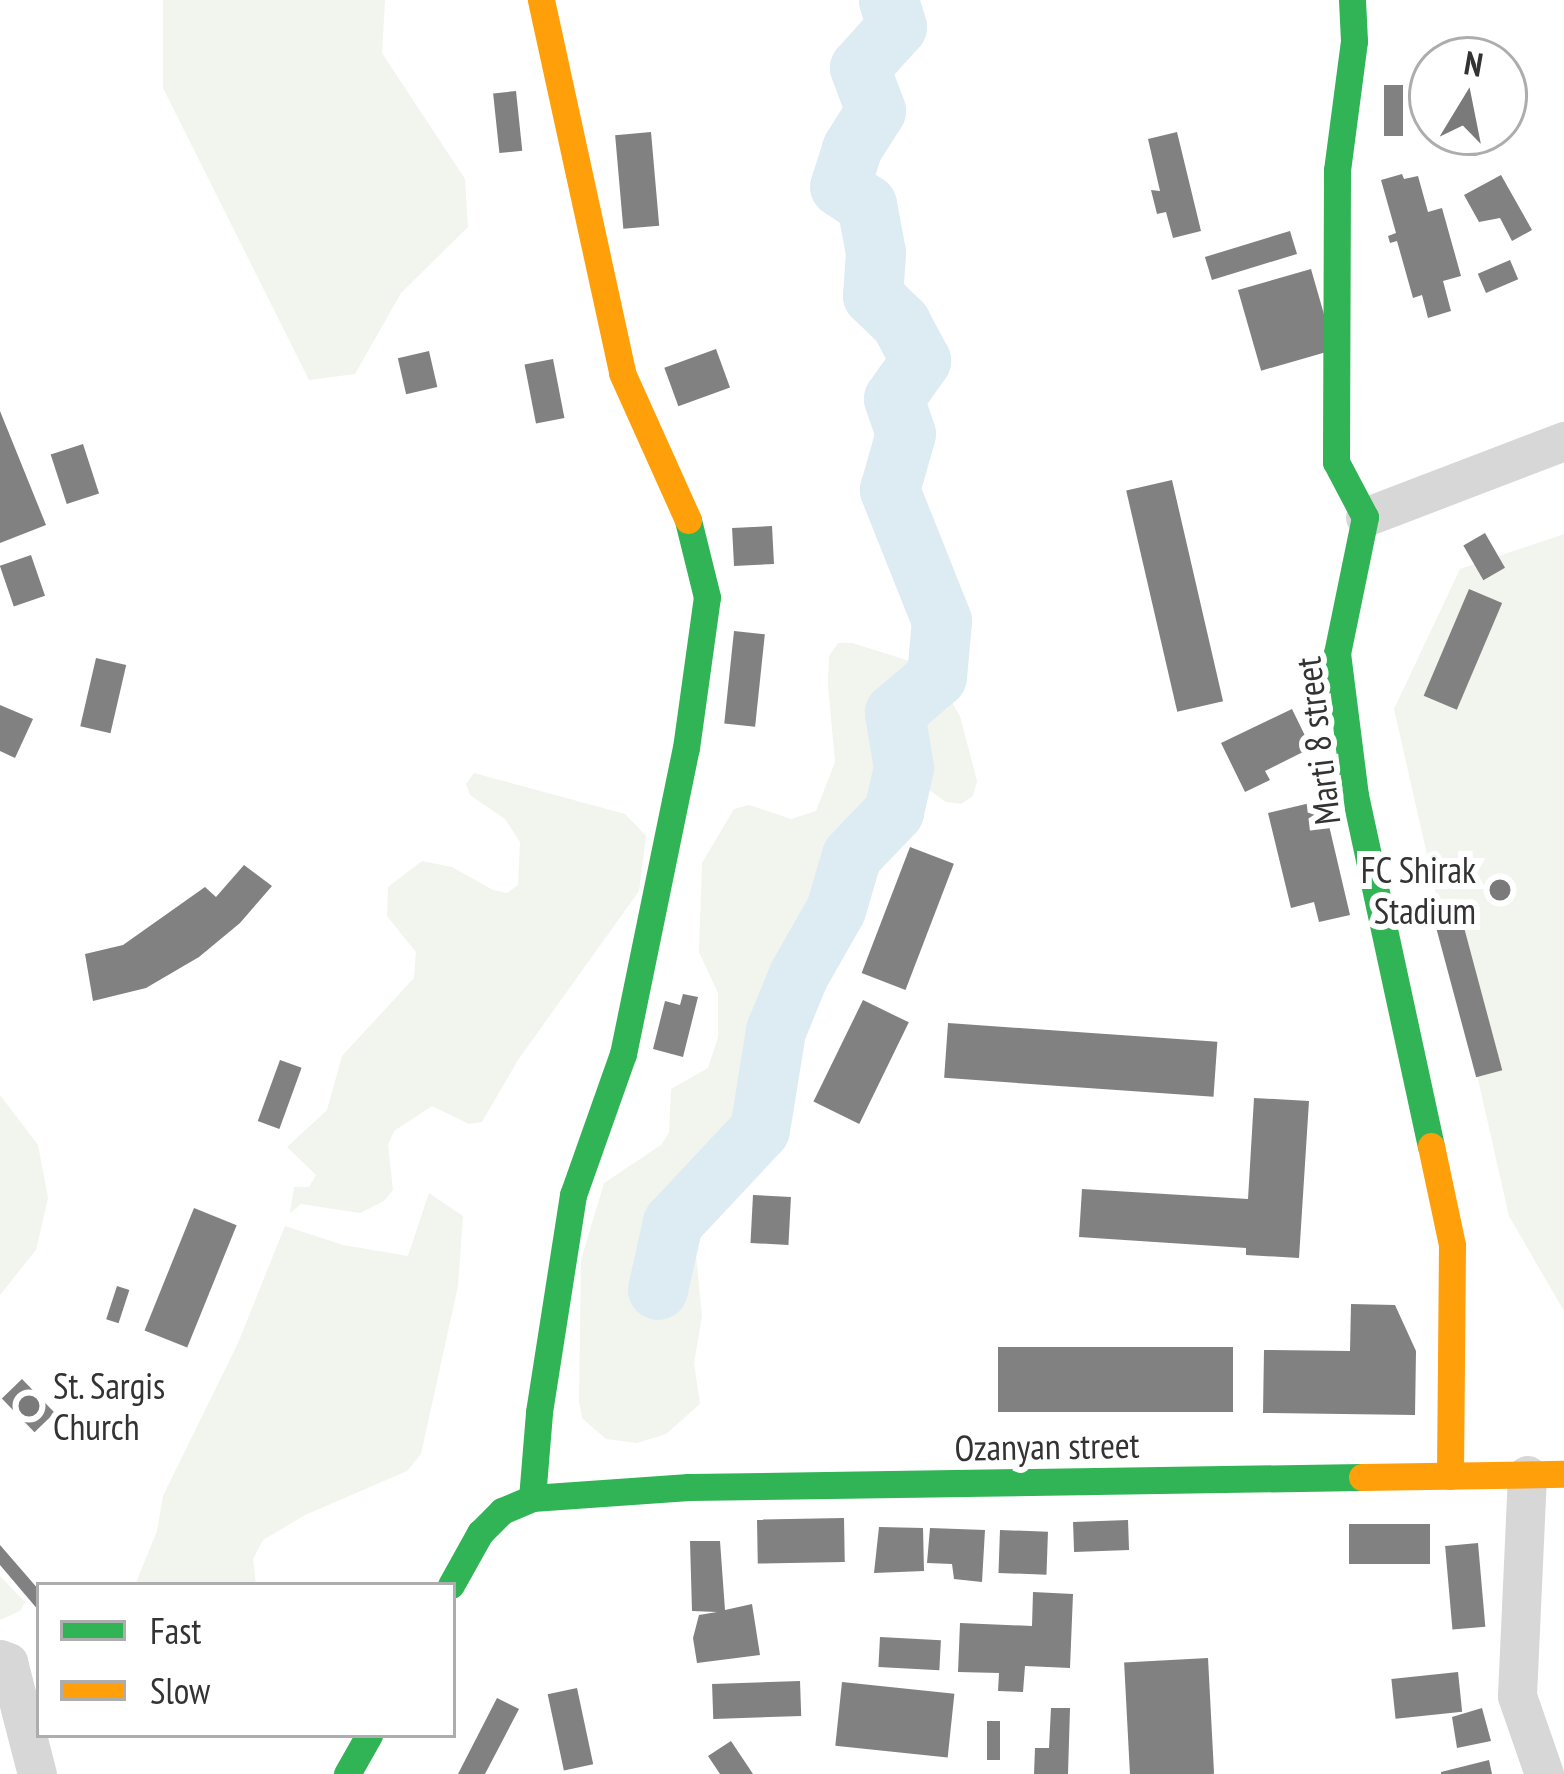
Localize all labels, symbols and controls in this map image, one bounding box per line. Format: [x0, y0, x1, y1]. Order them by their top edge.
north arrow [1408, 36, 1528, 156]
text: N [1461, 40, 1486, 86]
street label: Marti 8 street [1285, 655, 1349, 827]
place label: FC Shirak Stadium [1360, 847, 1476, 932]
marker: FC Shirak Stadium [1487, 877, 1513, 903]
place label: St. Sargis Church [53, 1363, 168, 1448]
marker: St. Sargis Church [16, 1393, 42, 1419]
street label: Ozanyan street [954, 1423, 1140, 1469]
legend [36, 1582, 456, 1738]
text: Fast [150, 1607, 201, 1654]
text: Slow [150, 1667, 210, 1714]

